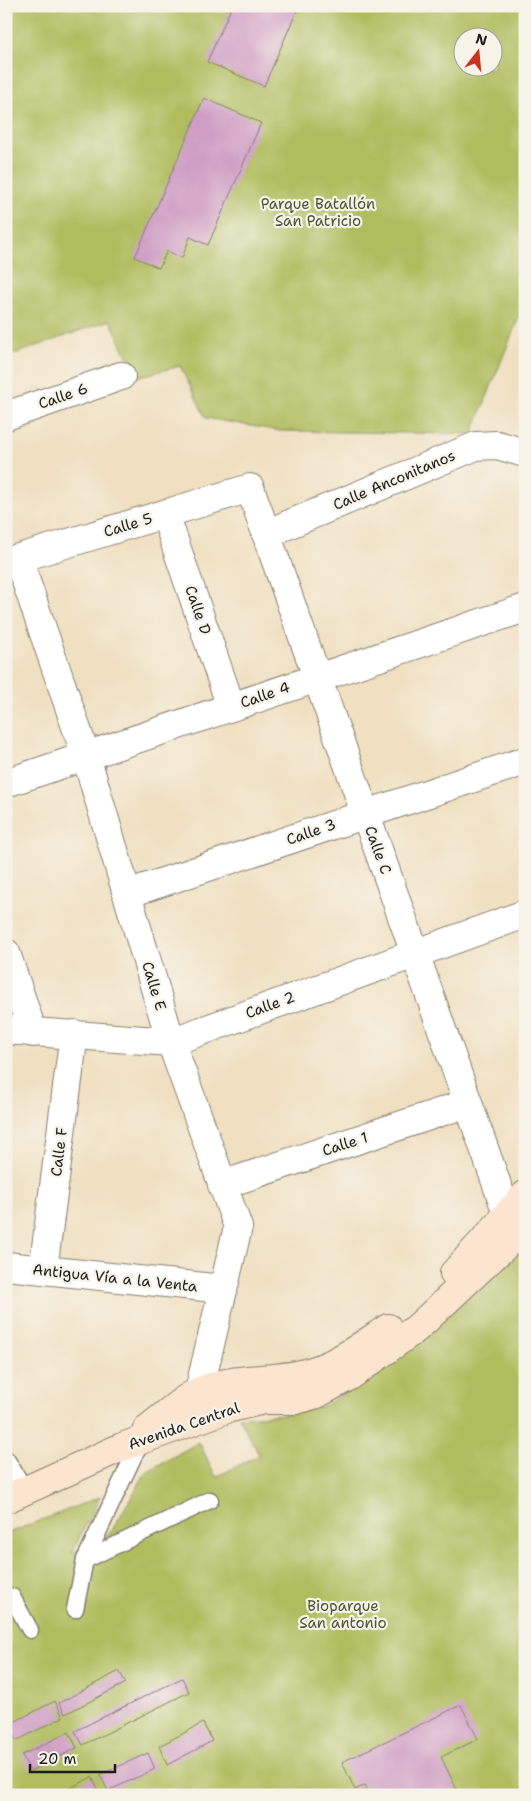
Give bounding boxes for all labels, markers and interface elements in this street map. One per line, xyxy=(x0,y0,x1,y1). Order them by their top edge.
north arrow xyxy=(454,28,504,78)
text: N xyxy=(474,29,489,50)
park label: Parque Batallón San Patricio xyxy=(261,194,375,231)
street label: Calle 6 xyxy=(36,378,90,414)
street label: Calle Anconitanos xyxy=(330,445,458,515)
street label: Calle 5 xyxy=(101,508,155,542)
street label: Calle D xyxy=(180,583,216,637)
street label: Calle 4 xyxy=(238,677,292,713)
street label: Calle 3 xyxy=(284,814,338,850)
street label: Calle C xyxy=(360,823,396,877)
street label: Calle E xyxy=(137,959,171,1013)
street label: Calle 2 xyxy=(242,987,298,1023)
street label: Calle F xyxy=(46,1126,72,1178)
street label: Calle 1 xyxy=(320,1127,370,1161)
street label: Antigua Vía a la Venta xyxy=(32,1259,199,1297)
street label: Avenida Central xyxy=(126,1397,243,1454)
park label: Bioparque San antonio xyxy=(299,1596,387,1633)
scale bar xyxy=(30,1741,115,1773)
text: 20 m xyxy=(38,1749,77,1769)

